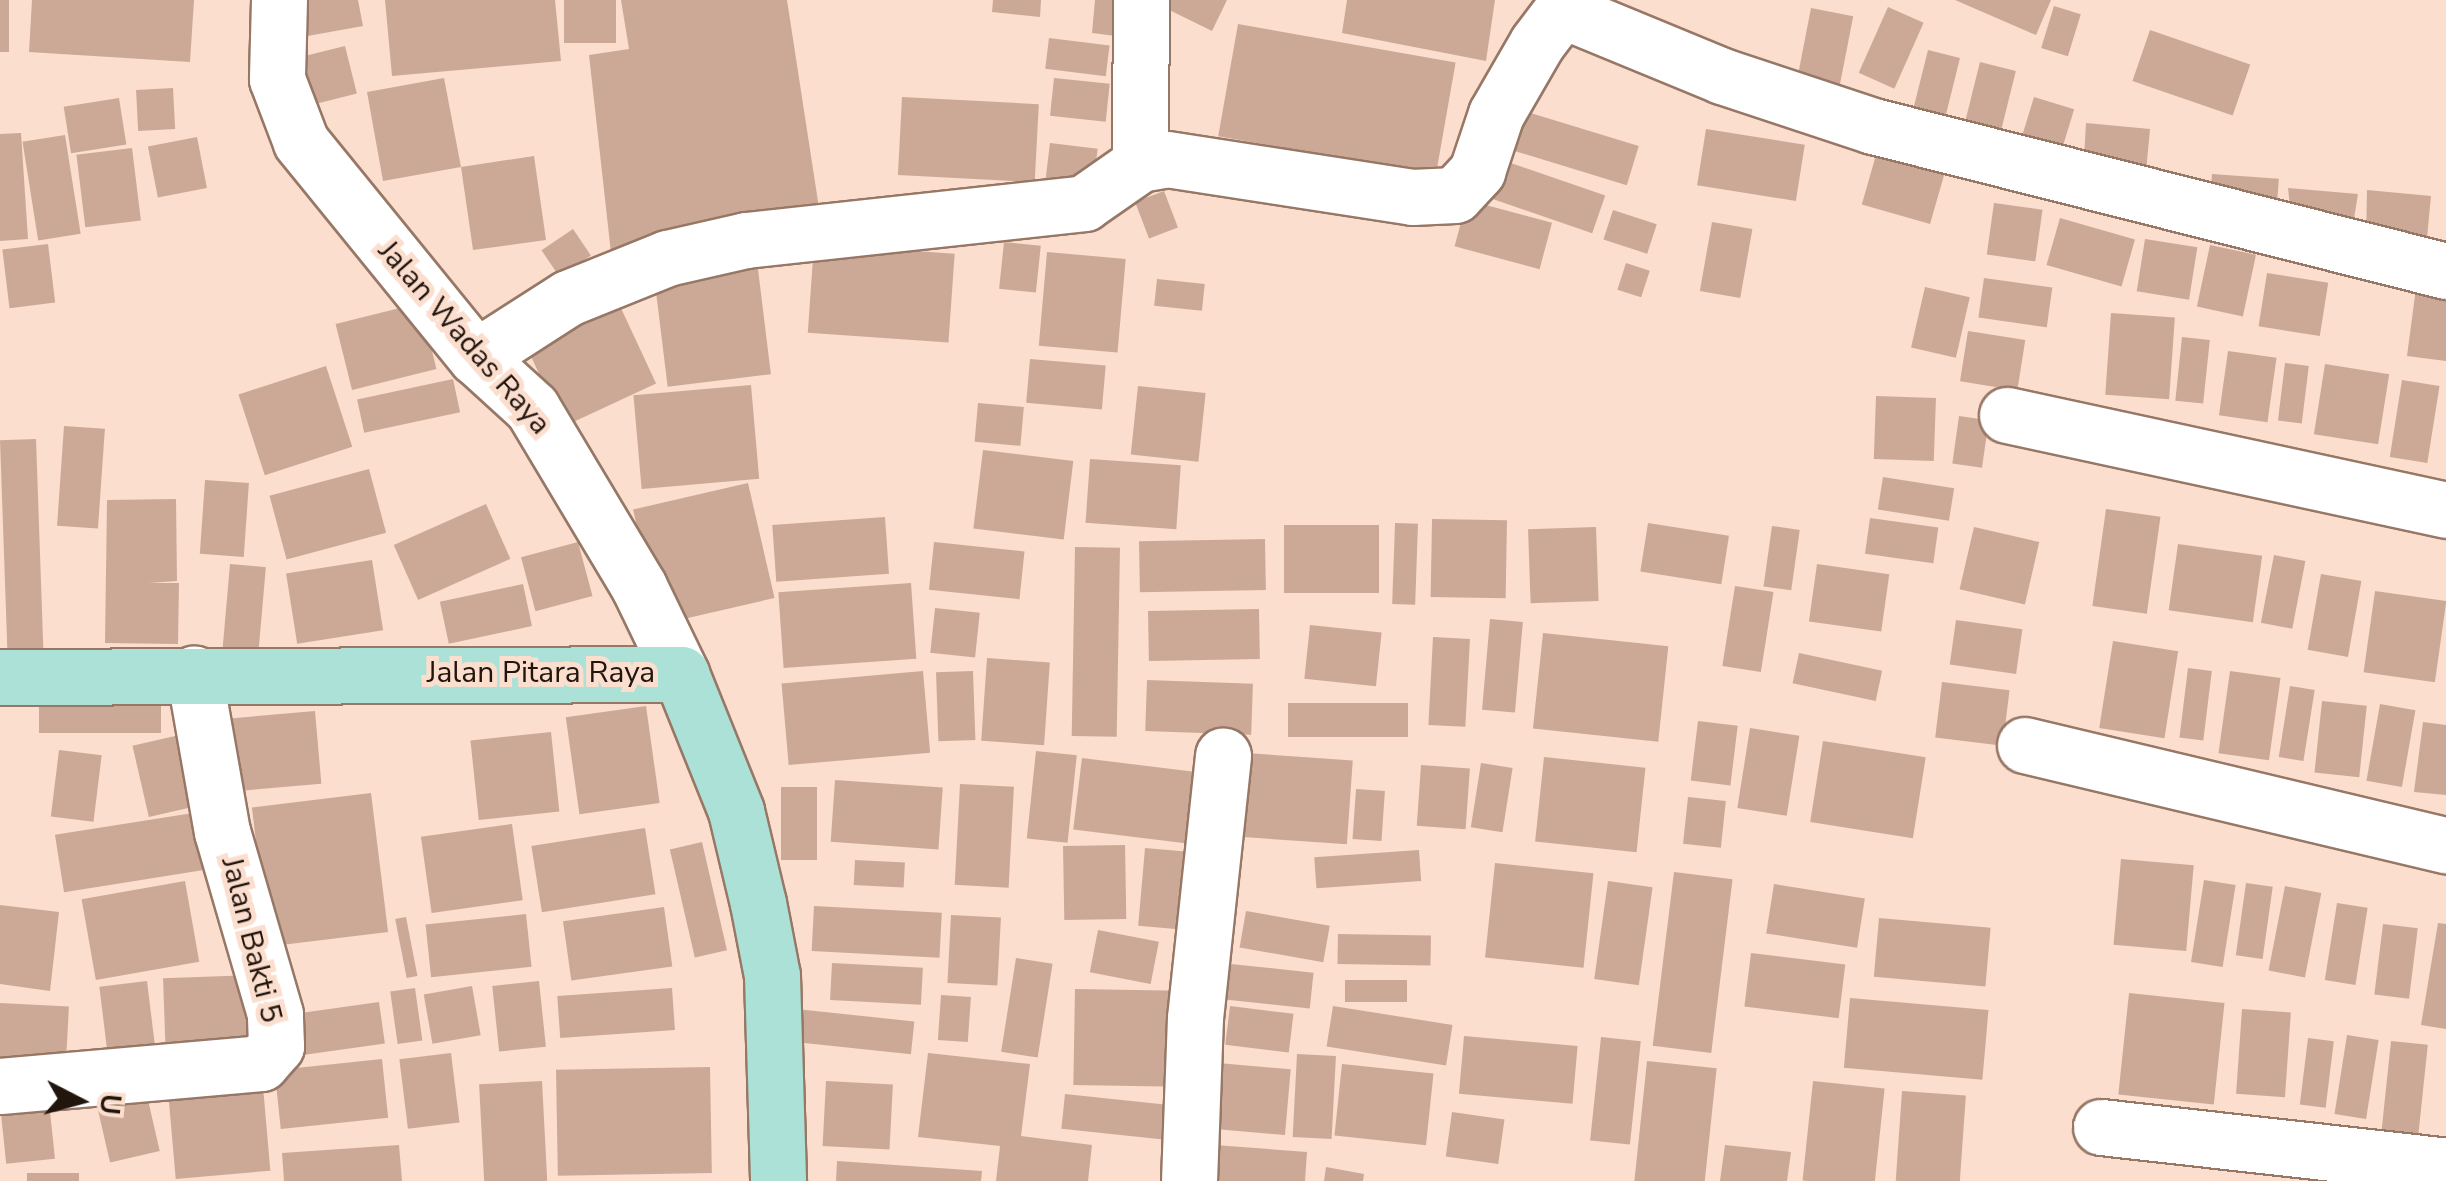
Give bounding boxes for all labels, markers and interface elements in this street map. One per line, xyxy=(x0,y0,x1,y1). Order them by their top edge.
street label: Jalan Wadas Raya xyxy=(370,234,558,442)
street label: Jalan Pitara Raya xyxy=(427,655,655,691)
street label: Jalan Bakti 5 xyxy=(213,854,289,1026)
north arrow xyxy=(30,1051,130,1151)
text: U xyxy=(90,1092,130,1116)

